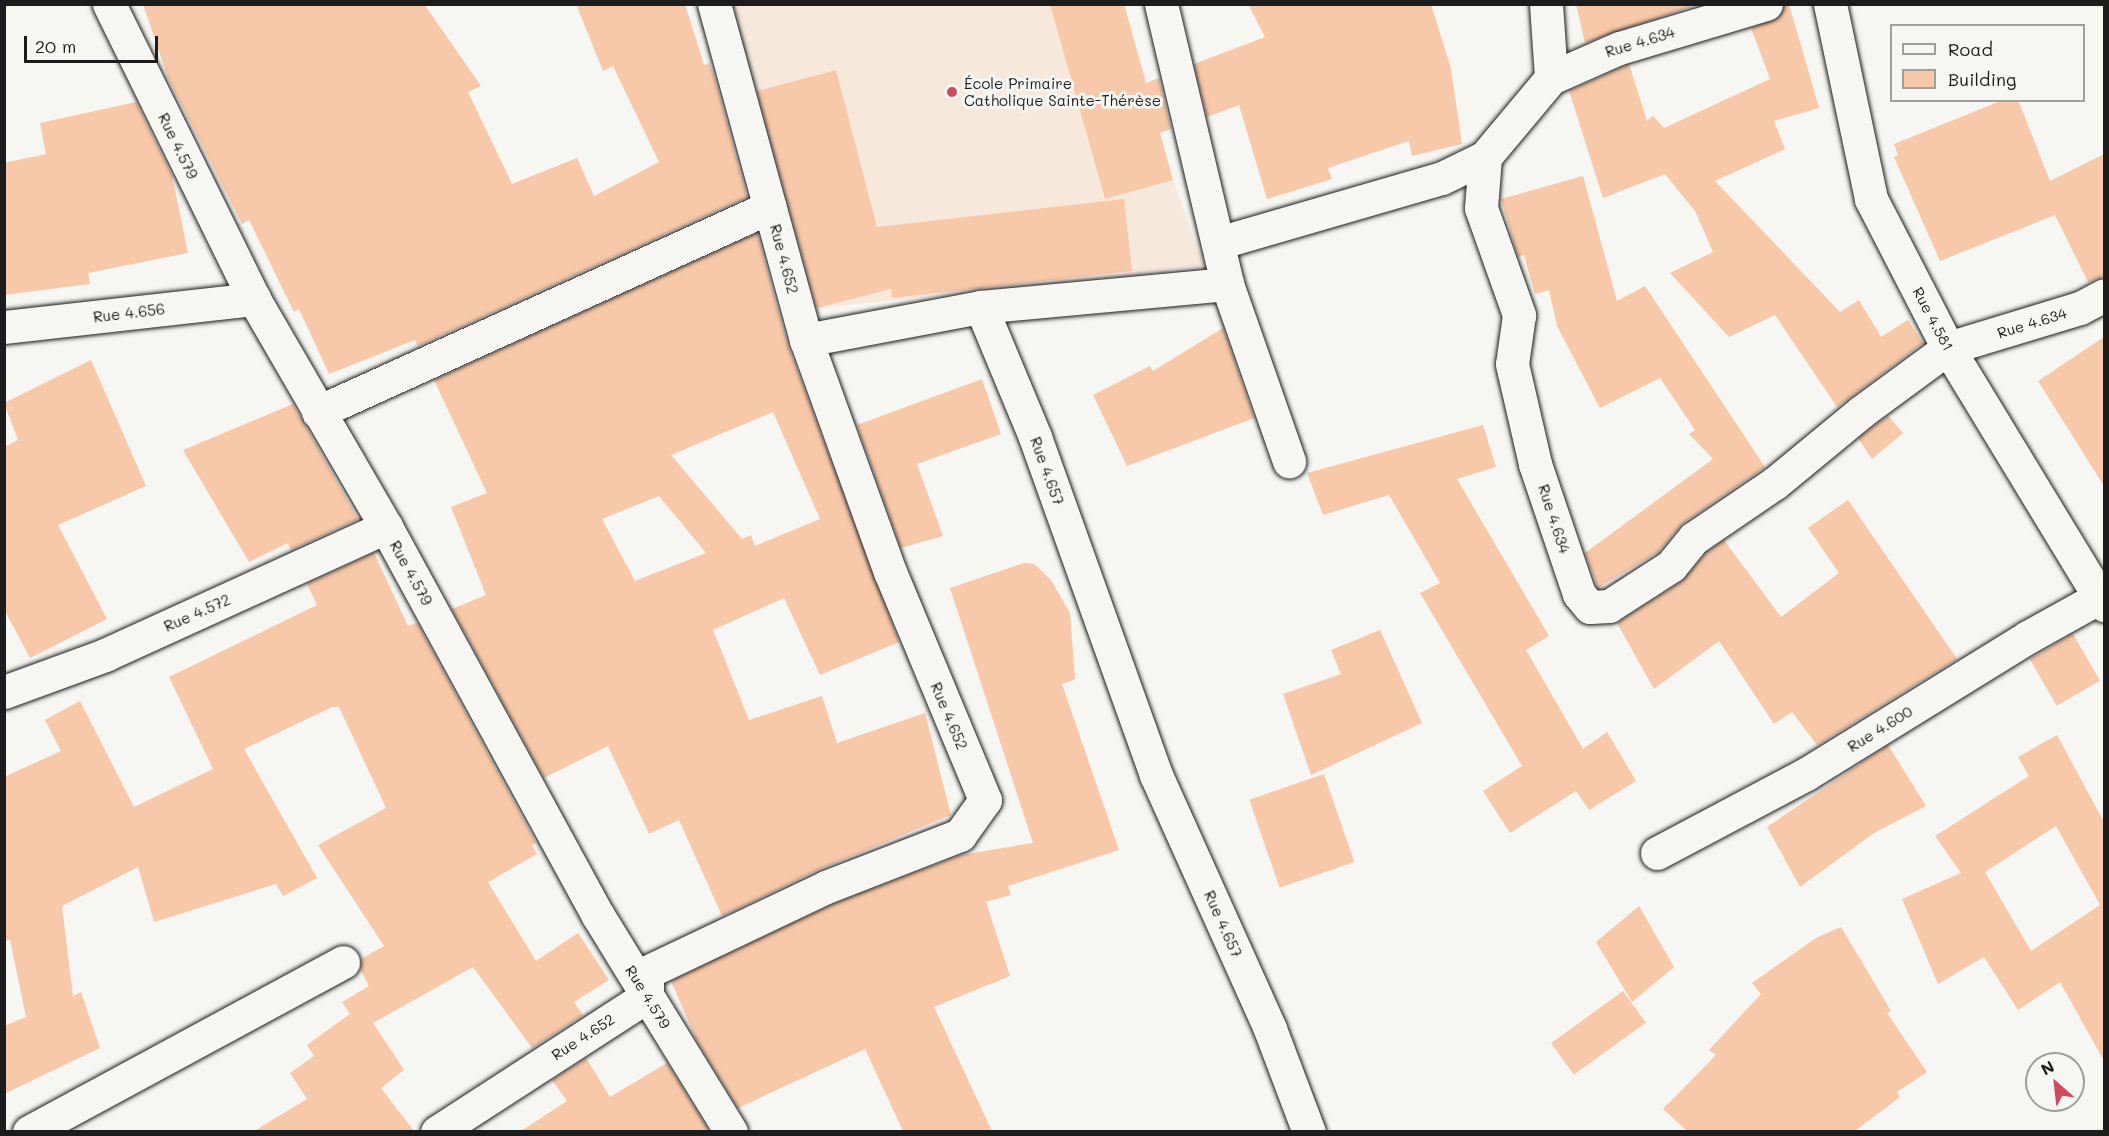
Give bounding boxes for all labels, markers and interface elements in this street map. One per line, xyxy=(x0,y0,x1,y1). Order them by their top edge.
street label: Rue 4.634 xyxy=(1603,23,1677,61)
scale bar xyxy=(27,24,160,62)
legend xyxy=(1890,24,2085,102)
text: 20 m xyxy=(35,34,76,58)
text: Road xyxy=(1948,37,1993,61)
text: Building xyxy=(1948,67,2016,91)
place label: École Primaire Catholique Sainte-Thérèse xyxy=(964,74,1161,109)
marker: École Primaire Catholique Sainte-Thérèse xyxy=(945,85,959,99)
street label: Rue 4.579 xyxy=(154,110,202,182)
street label: Rue 4.652 xyxy=(766,222,802,296)
street label: Rue 4.581 xyxy=(1909,284,1957,354)
street label: Rue 4.656 xyxy=(92,300,166,326)
street label: Rue 4.634 xyxy=(1995,304,2069,342)
street label: Rue 4.657 xyxy=(1026,434,1068,508)
street label: Rue 4.634 xyxy=(1534,482,1574,556)
street label: Rue 4.579 xyxy=(386,538,436,608)
street label: Rue 4.572 xyxy=(161,590,233,636)
street label: Rue 4.652 xyxy=(927,680,971,752)
street label: Rue 4.600 xyxy=(1844,702,1916,756)
street label: Rue 4.657 xyxy=(1200,888,1246,960)
street label: Rue 4.579 xyxy=(622,962,674,1032)
street label: Rue 4.652 xyxy=(548,1010,618,1064)
north arrow xyxy=(2025,1052,2085,1112)
text: N xyxy=(2037,1055,2058,1080)

